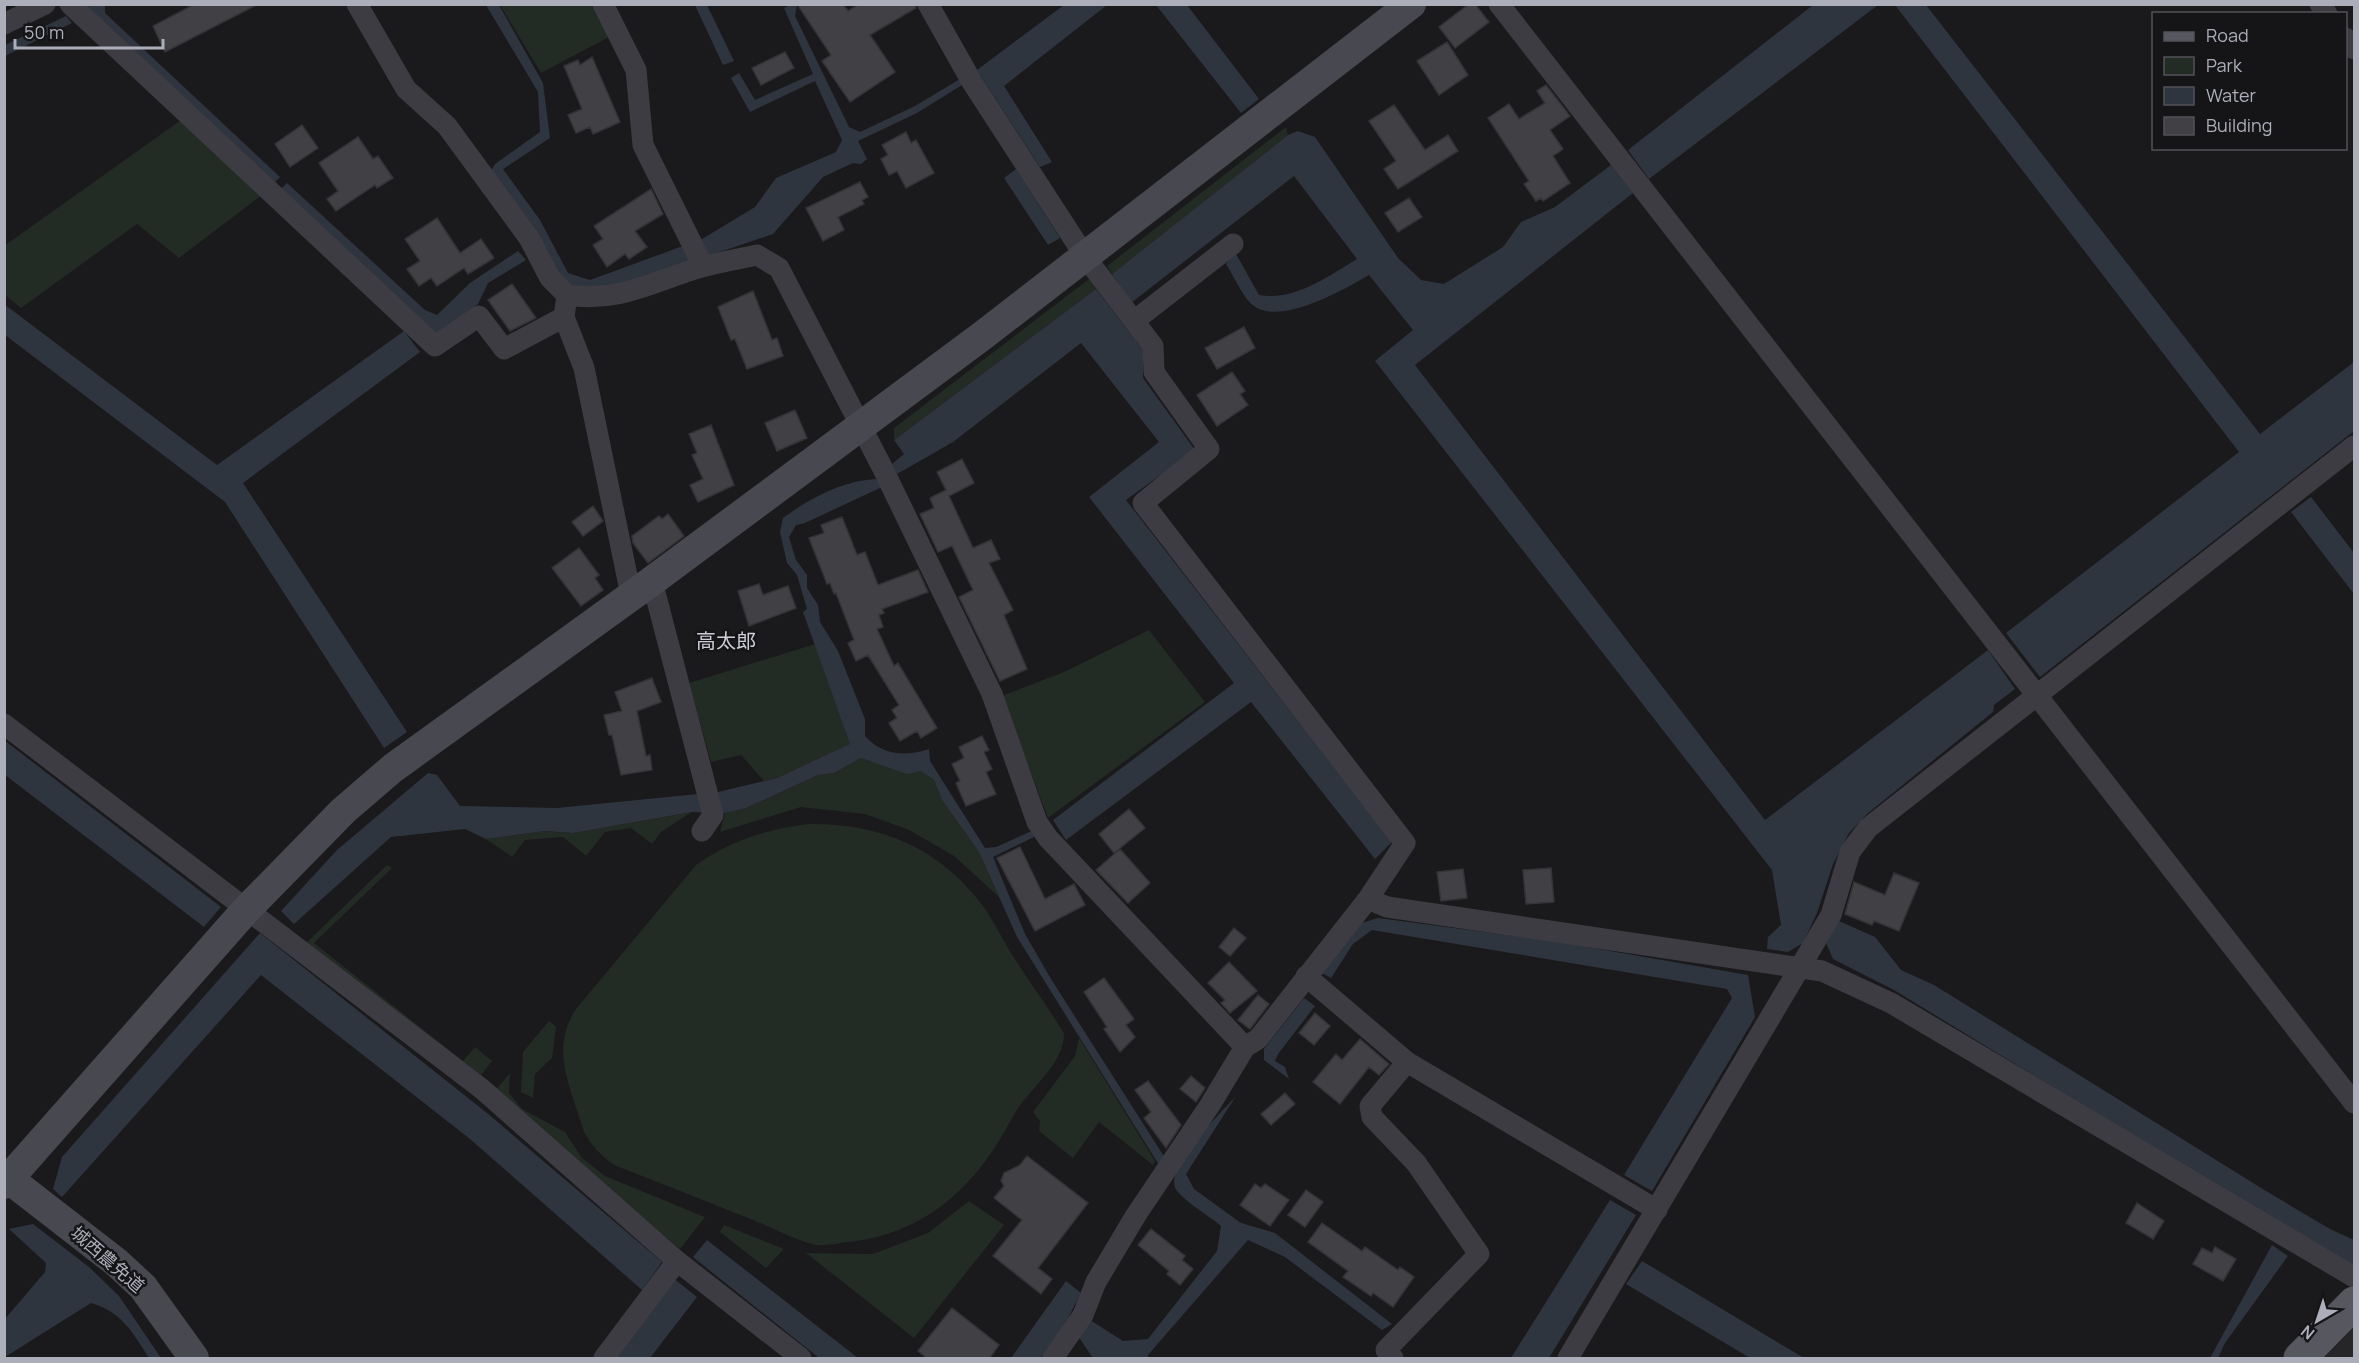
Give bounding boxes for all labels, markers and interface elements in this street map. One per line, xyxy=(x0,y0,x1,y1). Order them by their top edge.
scale bar xyxy=(15,12,164,50)
legend xyxy=(2152,12,2347,150)
text: 50 m xyxy=(24,20,64,44)
text: Road xyxy=(2206,23,2249,47)
text: Park xyxy=(2206,53,2243,77)
text: Water xyxy=(2206,83,2256,107)
text: Building xyxy=(2206,113,2272,137)
district label: 高太郎 xyxy=(696,627,756,654)
street label: 城西農免道 xyxy=(66,1220,150,1298)
north arrow xyxy=(2287,1291,2347,1351)
text: N xyxy=(2296,1320,2319,1345)

